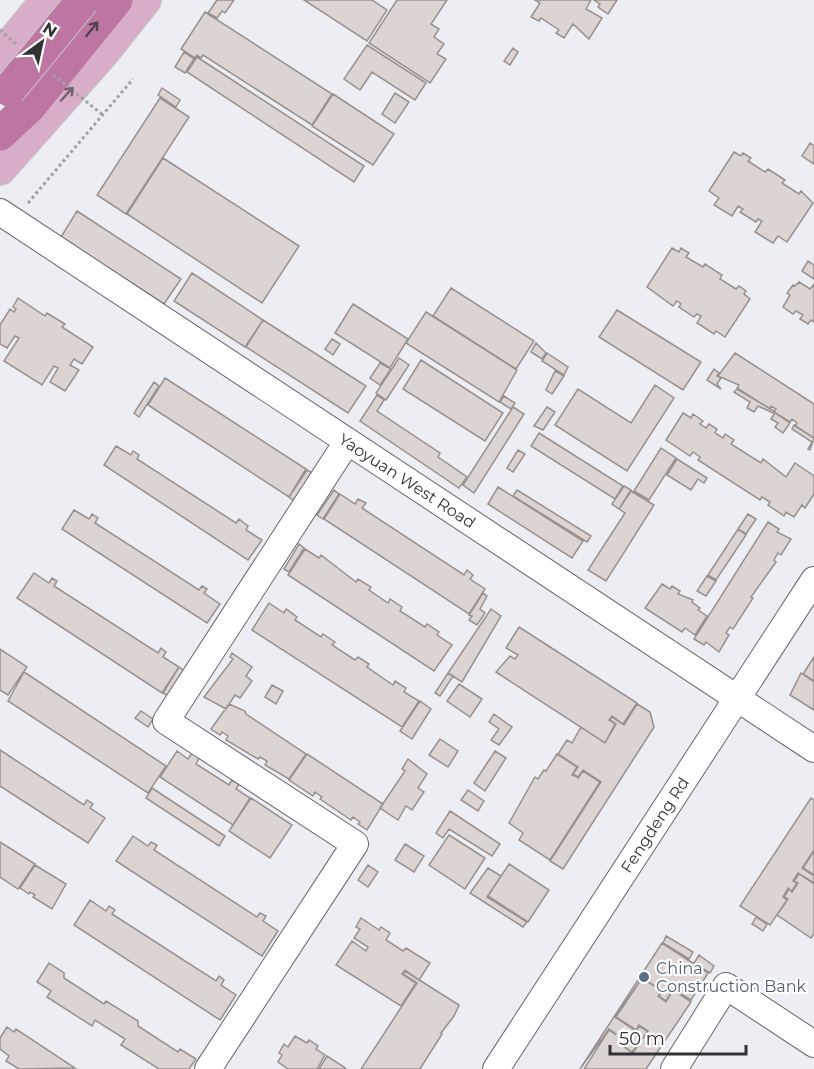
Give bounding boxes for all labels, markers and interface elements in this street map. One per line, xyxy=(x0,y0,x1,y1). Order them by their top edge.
north arrow xyxy=(12,12,72,72)
text: N xyxy=(39,18,60,41)
one-way arrow xyxy=(86,21,99,37)
one-way arrow xyxy=(60,87,74,102)
street label: Yaoyuan West Road xyxy=(335,430,479,532)
street label: Fengdeng Rd xyxy=(617,774,693,876)
place label: China Construction Bank xyxy=(656,959,807,996)
marker: China Construction Bank xyxy=(637,970,651,984)
scale bar xyxy=(610,1018,746,1056)
text: 50 m xyxy=(619,1028,665,1050)

